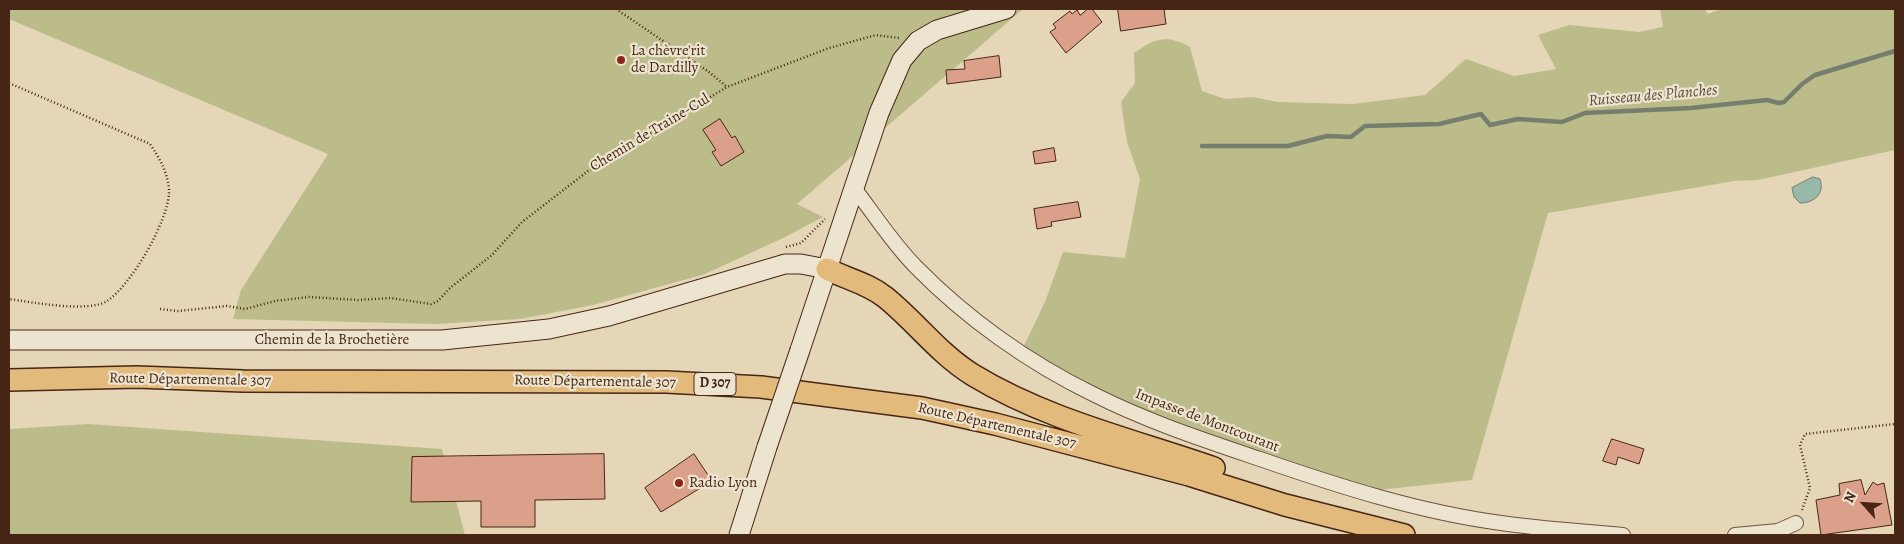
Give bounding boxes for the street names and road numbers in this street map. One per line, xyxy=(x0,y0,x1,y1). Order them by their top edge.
street label: Chemin de Traine-Cul xyxy=(587,90,713,176)
street label: Chemin de la Brochetière xyxy=(255,331,409,349)
street label: Route Départementale 307 xyxy=(109,370,271,390)
street label: Route Départementale 307 xyxy=(514,372,676,392)
road number: D 307 xyxy=(694,372,736,396)
street label: Impasse de Montcourant xyxy=(1133,385,1281,457)
street label: Route Départementale 307 xyxy=(916,399,1078,453)

